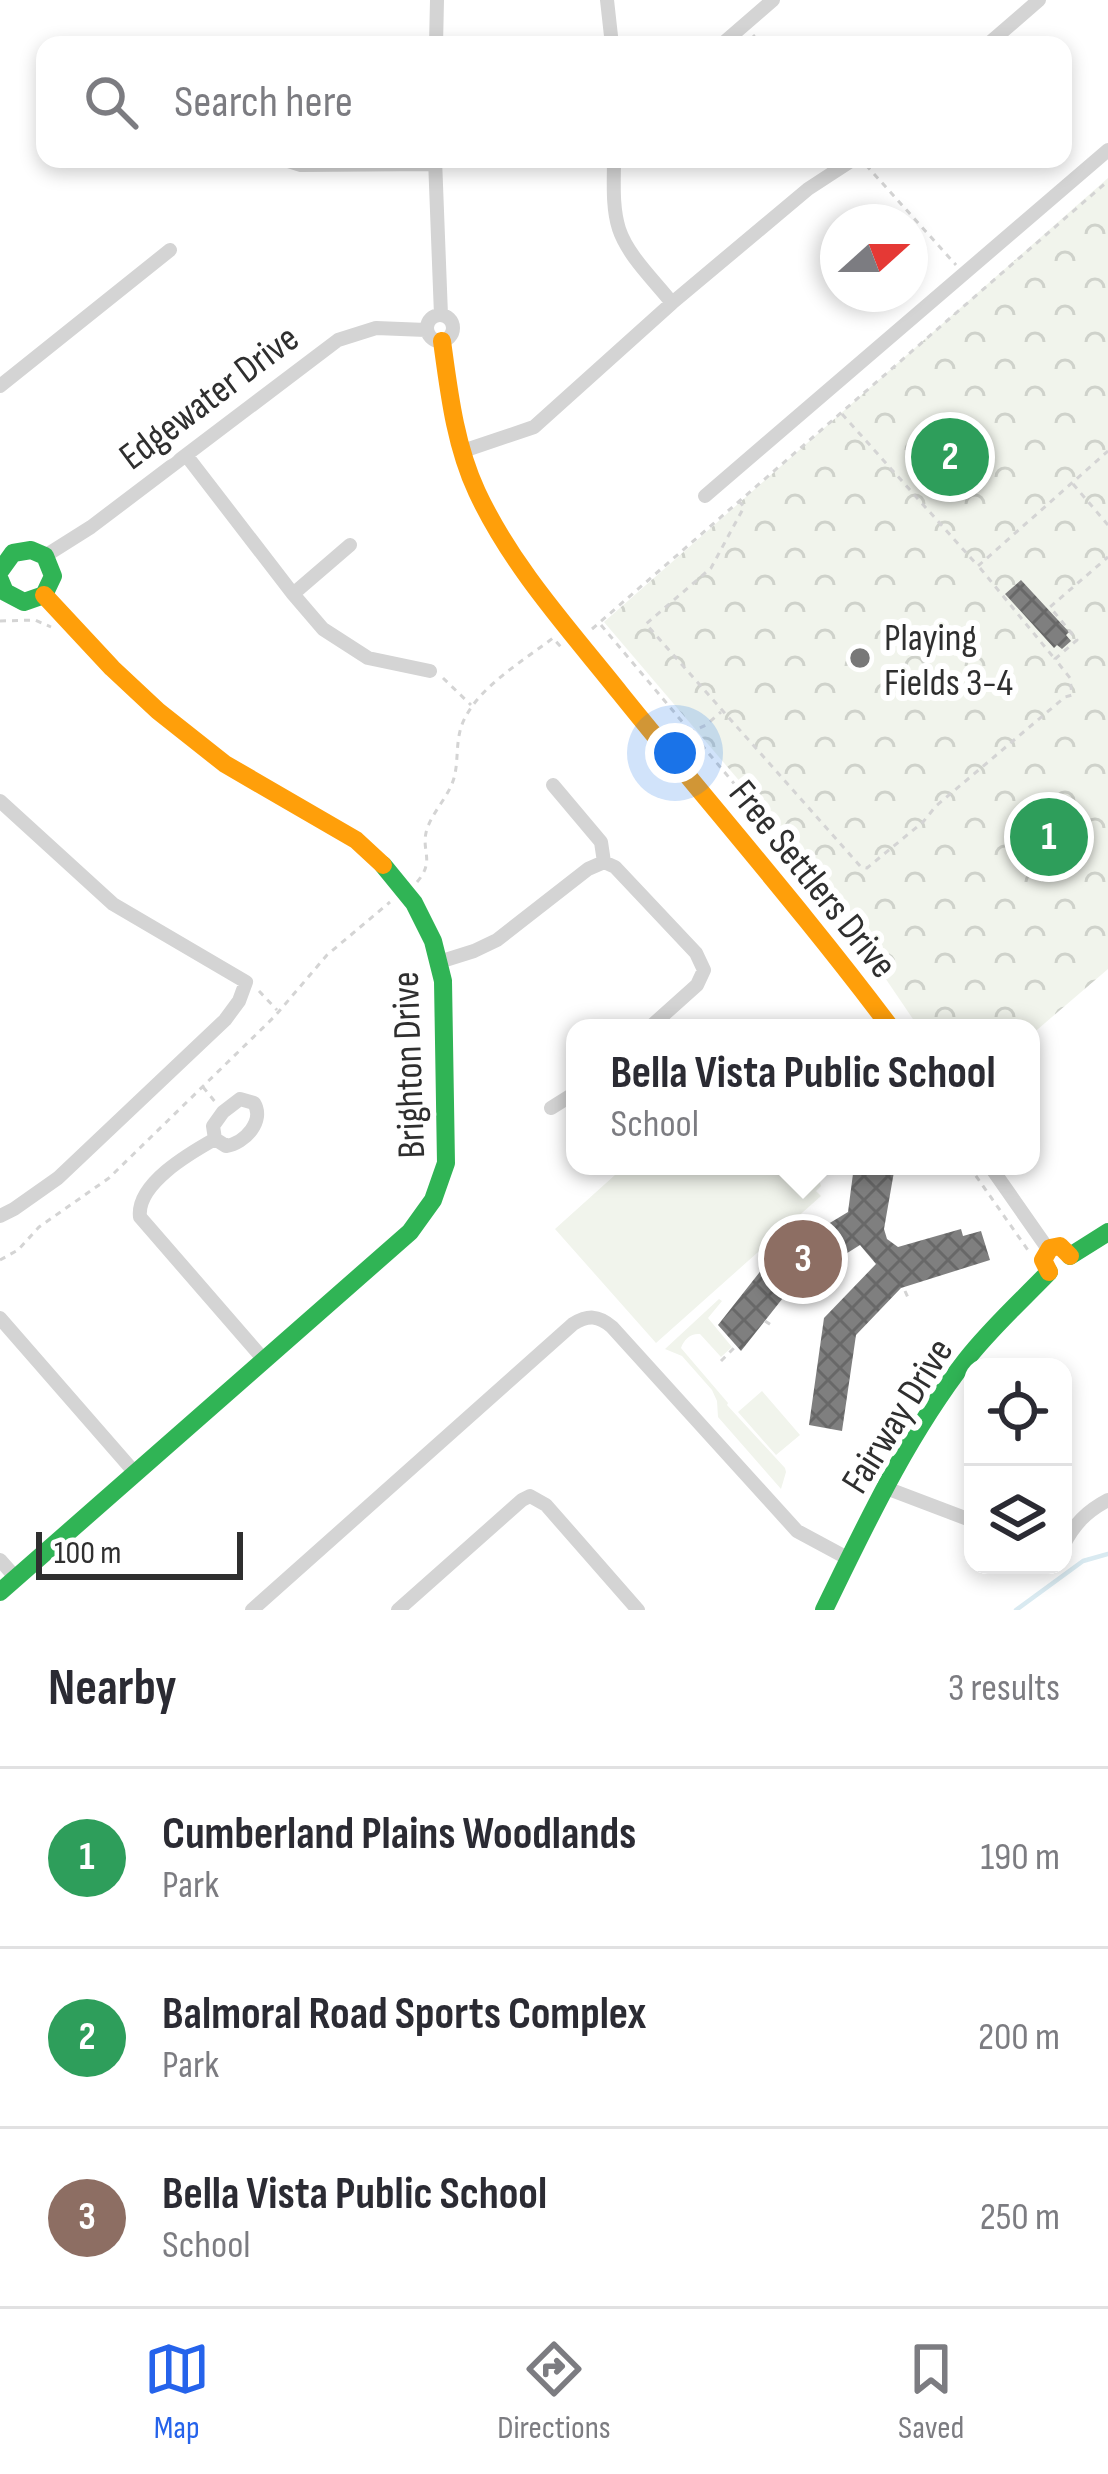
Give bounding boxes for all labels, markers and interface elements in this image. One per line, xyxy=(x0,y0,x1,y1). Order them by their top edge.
search box xyxy=(36,36,1072,168)
icon: search xyxy=(78,69,144,135)
text: Search here xyxy=(174,75,353,130)
north arrow xyxy=(820,204,928,312)
street label: Edgewater Drive xyxy=(111,315,308,481)
pin: 2 xyxy=(911,412,989,502)
place label: Playing Fields 3-4 xyxy=(884,615,1013,707)
marker: Playing Fields 3-4 xyxy=(847,645,873,671)
your location xyxy=(645,723,705,783)
street label: Free Settlers Drive xyxy=(718,771,906,988)
pin: 1 xyxy=(1010,792,1088,882)
street label: Brighton Drive xyxy=(383,971,436,1159)
popup xyxy=(566,1019,1040,1175)
text: Bella Vista Public School xyxy=(610,1046,996,1101)
text: School xyxy=(610,1101,699,1148)
pin: 3 xyxy=(764,1214,842,1304)
street label: Fairway Drive xyxy=(832,1330,964,1502)
map controls xyxy=(964,1358,1072,1574)
button: locate xyxy=(964,1358,1072,1466)
button: layers xyxy=(964,1466,1072,1574)
scale bar xyxy=(36,1526,243,1579)
text: 100 m xyxy=(54,1533,121,1573)
text: Nearby xyxy=(48,1658,177,1719)
text: 3 results xyxy=(948,1665,1060,1712)
text: Cumberland Plains Woodlands xyxy=(162,1807,636,1862)
text: 1 xyxy=(79,1834,95,1881)
text: 190 m xyxy=(980,1834,1060,1881)
text: Park xyxy=(162,1862,219,1909)
text: Balmoral Road Sports Complex xyxy=(162,1987,646,2042)
text: 2 xyxy=(78,2014,96,2061)
text: 200 m xyxy=(978,2014,1060,2061)
text: Park xyxy=(162,2042,219,2089)
text: Bella Vista Public School xyxy=(162,2167,547,2222)
text: 3 xyxy=(78,2194,96,2241)
text: 250 m xyxy=(980,2194,1060,2241)
text: School xyxy=(162,2222,251,2269)
tab: Map xyxy=(144,2336,210,2448)
tab: Directions xyxy=(497,2336,611,2448)
tab: Saved xyxy=(898,2336,964,2448)

